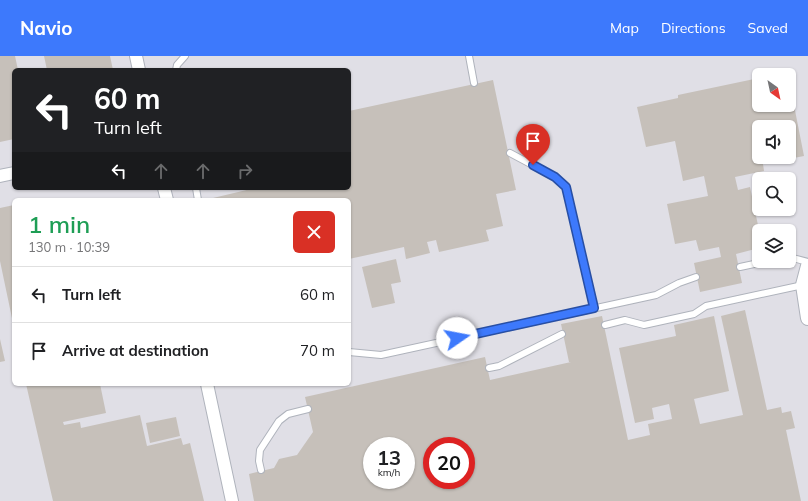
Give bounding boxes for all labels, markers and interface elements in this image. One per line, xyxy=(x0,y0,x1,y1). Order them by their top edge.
text: Navio xyxy=(20,16,73,40)
text: Map xyxy=(610,19,639,37)
text: Directions xyxy=(661,19,726,37)
text: Saved xyxy=(748,19,788,37)
north arrow xyxy=(752,68,796,112)
map controls xyxy=(752,68,796,268)
text: 60 m xyxy=(94,81,160,116)
icon: left xyxy=(28,84,80,136)
text: Turn left xyxy=(94,116,162,139)
button: sound xyxy=(752,120,796,164)
pin xyxy=(516,124,550,165)
icon: arrive xyxy=(522,130,544,152)
icon: left xyxy=(108,160,130,182)
icon: ahead xyxy=(150,160,172,182)
icon: ahead xyxy=(192,160,214,182)
icon: right xyxy=(234,160,256,182)
button: search xyxy=(752,172,796,216)
text: 1 min xyxy=(28,209,90,239)
button: close xyxy=(293,211,335,253)
button: layers xyxy=(752,224,796,268)
text: 130 m · 10:39 xyxy=(28,239,110,255)
icon: left xyxy=(28,284,50,306)
text: Turn left xyxy=(62,285,121,304)
text: 60 m xyxy=(300,285,335,304)
position arrow xyxy=(436,317,478,359)
icon: arrive xyxy=(28,340,50,362)
text: Arrive at destination xyxy=(62,341,209,360)
text: 70 m xyxy=(300,341,335,360)
speed limit sign: 20 xyxy=(423,437,475,489)
text: 13 xyxy=(377,445,401,470)
text: km/h xyxy=(378,466,400,479)

